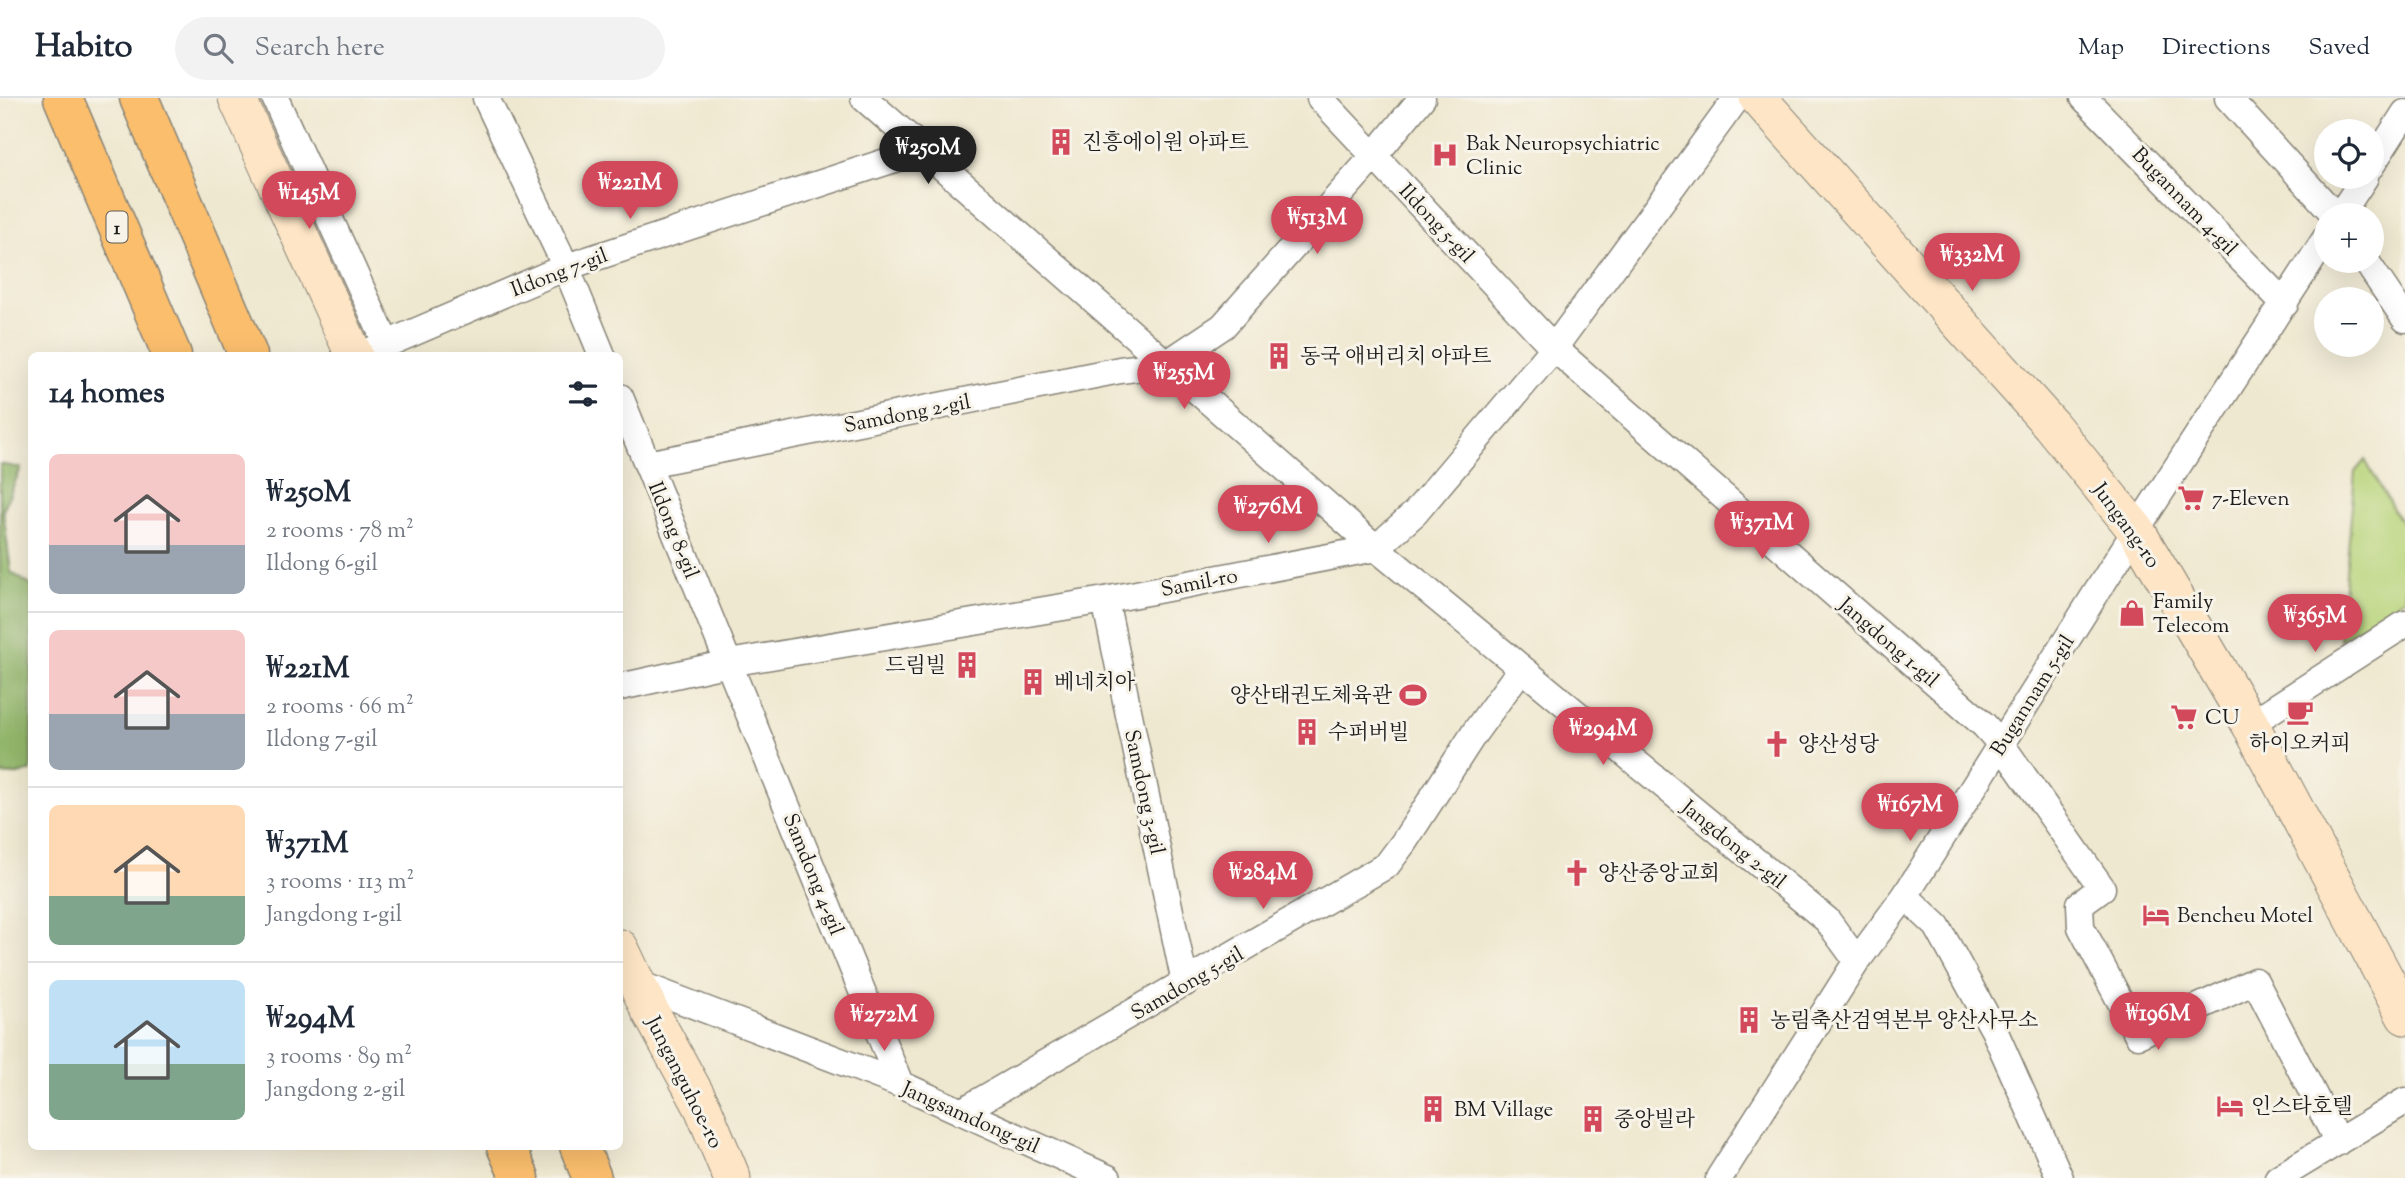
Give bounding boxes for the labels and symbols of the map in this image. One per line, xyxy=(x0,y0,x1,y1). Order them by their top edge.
pin: ₩250M xyxy=(879,126,977,186)
building icon: 진흥에이원 아파트 xyxy=(1046,127,1076,157)
place label: 진흥에이원 아파트 xyxy=(1082,129,1249,159)
place label: Bak Neuropsychiatric Clinic xyxy=(1466,130,1660,184)
hospital icon: Bak Neuropsychiatric Clinic xyxy=(1430,140,1460,170)
street label: Bugannam 4-gil xyxy=(2124,141,2243,264)
pin: ₩221M xyxy=(581,162,679,221)
pin: ₩145M xyxy=(260,172,358,231)
street label: Ildong 5-gil xyxy=(1391,178,1480,271)
pin: ₩513M xyxy=(1268,197,1366,256)
road number: 1 xyxy=(106,211,128,242)
pin: ₩332M xyxy=(1923,234,2021,293)
street label: Ildong 7-gil xyxy=(507,242,613,306)
building icon: 동국 애버리치 아파트 xyxy=(1264,341,1294,371)
place label: 동국 애버리치 아파트 xyxy=(1300,343,1492,373)
pin: ₩255M xyxy=(1135,352,1233,411)
street label: Samdong 2-gil xyxy=(841,388,973,442)
street label: Jungang-ro xyxy=(2084,476,2167,575)
street label: Ildong 8-gil xyxy=(639,478,705,584)
supermarket icon: 7-Eleven xyxy=(2176,483,2206,513)
place label: 7-Eleven xyxy=(2212,485,2290,515)
pin: ₩276M xyxy=(1219,486,1317,545)
pin: ₩371M xyxy=(1713,502,1811,561)
street label: Samil-ro xyxy=(1158,562,1240,606)
place label: Family Telecom xyxy=(2153,588,2229,642)
street label: Jangdong 1-gil xyxy=(1830,591,1945,696)
pin: ₩365M xyxy=(2266,594,2364,654)
shop icon: Family Telecom xyxy=(2117,598,2147,628)
street label: Bugannam 5-gil xyxy=(1984,629,2083,763)
building icon: 드림빌 xyxy=(952,650,982,680)
place label: 드림빌 xyxy=(885,652,946,682)
building icon: 베네치아 xyxy=(1018,667,1048,697)
place label: 베네치아 xyxy=(1054,669,1136,699)
sports icon: 양산태권도체육관 xyxy=(1398,680,1428,710)
place label: 양산태권도체육관 xyxy=(1230,682,1393,712)
cafe icon: 하이오커피 xyxy=(2285,697,2315,727)
supermarket icon: CU xyxy=(2169,702,2199,732)
place label: CU xyxy=(2205,704,2239,734)
pin: ₩294M xyxy=(1554,708,1652,767)
building icon: 수퍼버빌 xyxy=(1292,717,1322,747)
place label: 수퍼버빌 xyxy=(1328,719,1409,749)
street label: Samdong 3-gil xyxy=(1115,727,1171,858)
church icon: 양산성당 xyxy=(1762,729,1792,759)
place label: 하이오커피 xyxy=(2249,730,2351,760)
place label: 양산성당 xyxy=(1798,731,1880,761)
pin: ₩167M xyxy=(1861,784,1959,843)
street label: Jangdong 2-gil xyxy=(1673,793,1792,897)
street label: Samdong 4-gil xyxy=(774,809,850,940)
pin: ₩284M xyxy=(1214,852,1312,911)
church icon: 양산중앙교회 xyxy=(1562,858,1592,888)
place label: 양산중앙교회 xyxy=(1598,860,1720,890)
hotel icon: Bencheu Motel xyxy=(2141,900,2171,930)
place label: Bencheu Motel xyxy=(2177,902,2313,932)
street label: Samdong 5-gil xyxy=(1126,940,1250,1029)
pin: ₩196M xyxy=(2109,992,2207,1052)
pin: ₩272M xyxy=(835,993,933,1053)
building icon: 농림축산검역본부 양산사무소 xyxy=(1734,1005,1764,1035)
place label: 농림축산검역본부 양산사무소 xyxy=(1770,1007,2038,1037)
street label: Junganguhoe-ro xyxy=(637,1011,729,1154)
street label: Jangsamdong-gil xyxy=(896,1075,1044,1163)
hotel icon: 인스타호텔 xyxy=(2215,1091,2245,1121)
place label: 인스타호텔 xyxy=(2251,1093,2352,1123)
building icon: BM Village xyxy=(1418,1094,1448,1124)
place label: BM Village xyxy=(1454,1096,1553,1126)
building icon: 중앙빌라 xyxy=(1578,1104,1608,1134)
place label: 중앙빌라 xyxy=(1614,1106,1696,1136)

